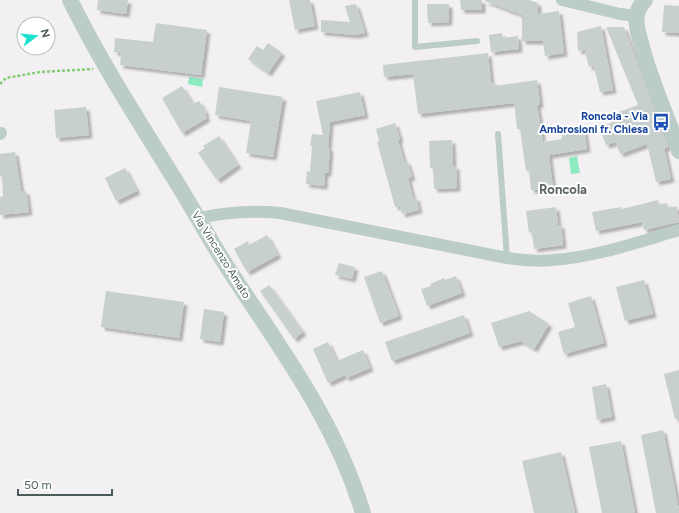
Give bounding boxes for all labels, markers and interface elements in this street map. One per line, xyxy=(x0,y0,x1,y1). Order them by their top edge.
north arrow xyxy=(16,16,56,56)
text: N xyxy=(38,27,53,39)
place label: Roncola - Via Ambrosioni fr. Chiesa xyxy=(539,110,648,136)
bus stop icon: Roncola - Via Ambrosioni fr. Chiesa xyxy=(651,112,671,132)
district label: Roncola xyxy=(539,182,587,197)
street label: Via Vincenzo Amato xyxy=(189,209,253,301)
scale bar xyxy=(18,471,112,497)
text: 50 m xyxy=(24,478,52,492)

